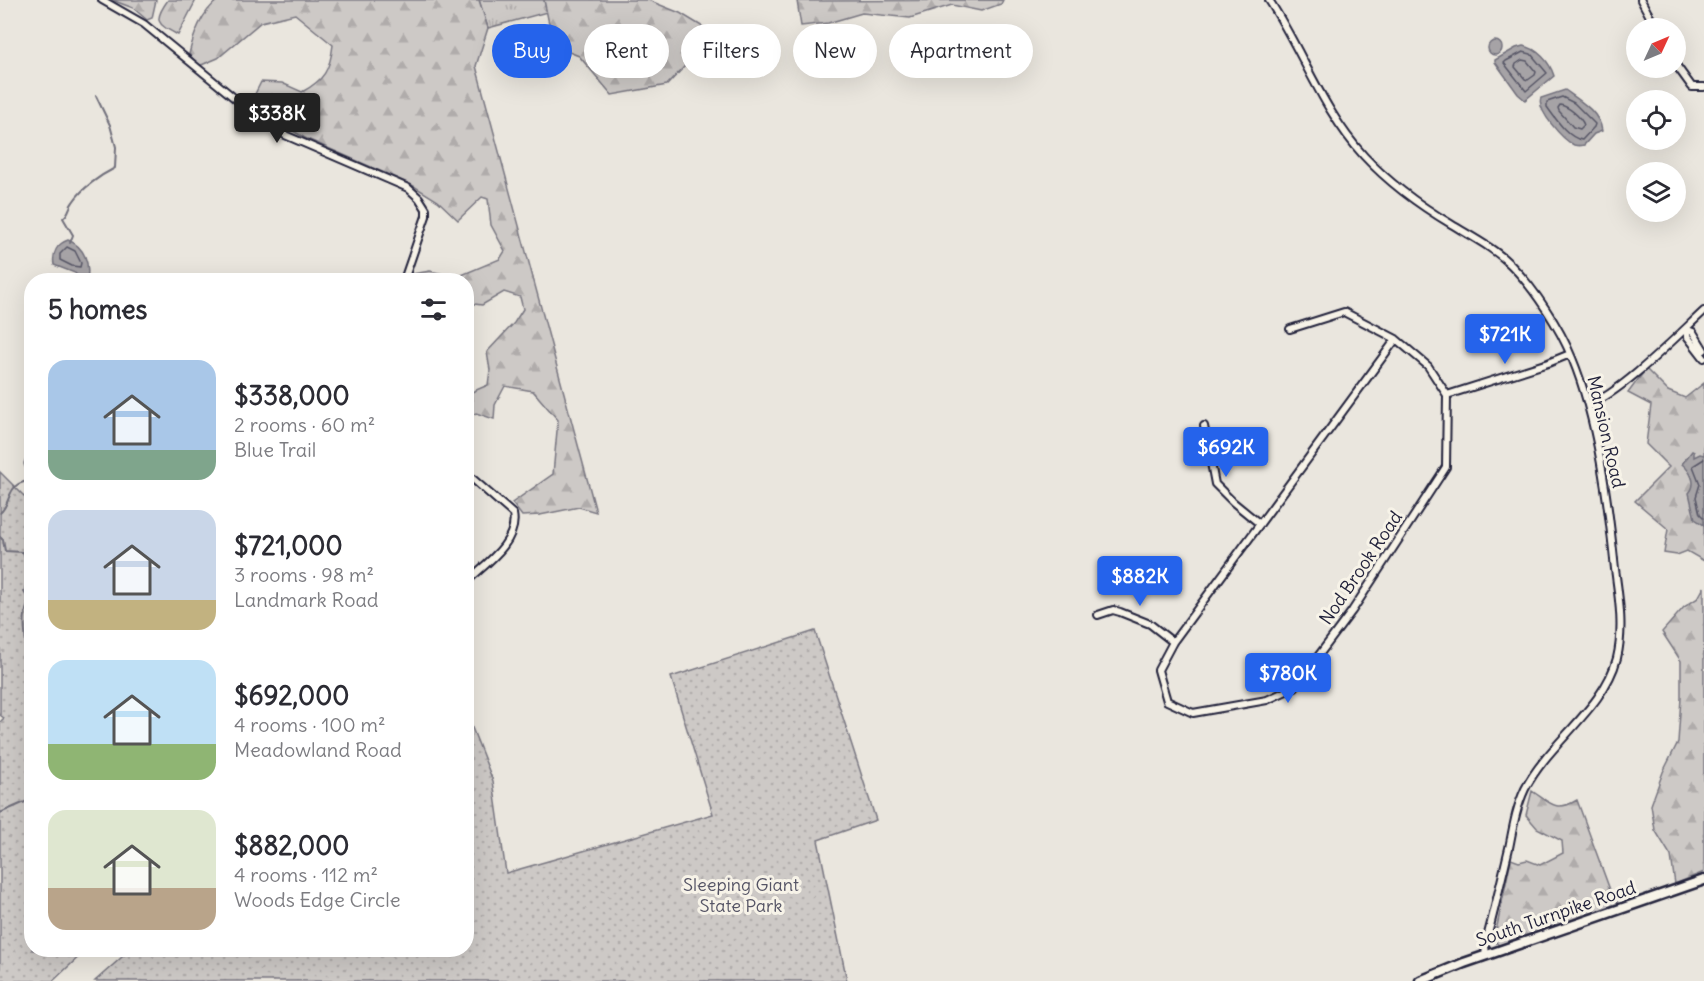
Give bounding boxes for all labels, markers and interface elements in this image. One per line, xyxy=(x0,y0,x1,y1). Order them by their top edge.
north arrow xyxy=(1626,18,1686,78)
map controls xyxy=(1626,18,1686,222)
chip: Buy xyxy=(492,24,572,78)
chip: Rent xyxy=(584,24,669,78)
chip: Filters xyxy=(681,24,781,78)
chip: New xyxy=(793,24,877,78)
chip: Apartment xyxy=(889,24,1033,78)
button: locate xyxy=(1626,90,1686,150)
pin: $338K xyxy=(235,93,319,144)
text: $338K xyxy=(248,100,306,125)
button: layers xyxy=(1626,162,1686,222)
text: 5 homes xyxy=(48,293,147,326)
icon: filters xyxy=(417,293,450,326)
pin: $721K xyxy=(1463,314,1547,365)
text: $721K xyxy=(1479,321,1531,346)
street label: Mansion Road xyxy=(1582,374,1631,491)
text: $338,000 xyxy=(234,379,350,412)
icon: home xyxy=(96,384,168,456)
text: 2 rooms · 60 m² xyxy=(234,412,375,437)
pin: $692K xyxy=(1184,427,1268,478)
text: $692K xyxy=(1197,434,1255,459)
text: Blue Trail xyxy=(234,437,316,462)
street label: Nod Brook Road xyxy=(1314,506,1407,629)
text: $721,000 xyxy=(234,529,343,562)
icon: home xyxy=(96,534,168,606)
pin: $882K xyxy=(1098,556,1182,607)
text: 3 rooms · 98 m² xyxy=(234,562,374,587)
text: $882K xyxy=(1111,563,1169,588)
text: Landmark Road xyxy=(234,587,378,612)
pin: $780K xyxy=(1246,653,1330,704)
text: $780K xyxy=(1259,660,1317,685)
text: $692,000 xyxy=(234,679,349,712)
icon: home xyxy=(96,684,168,756)
text: 4 rooms · 100 m² xyxy=(234,712,385,737)
text: Meadowland Road xyxy=(234,737,402,762)
text: $882,000 xyxy=(234,829,349,862)
icon: home xyxy=(96,834,168,906)
text: 4 rooms · 112 m² xyxy=(234,862,378,887)
park label: Sleeping Giant State Park xyxy=(683,873,799,917)
street label: South Turnpike Road xyxy=(1473,875,1639,952)
text: Woods Edge Circle xyxy=(234,887,401,912)

